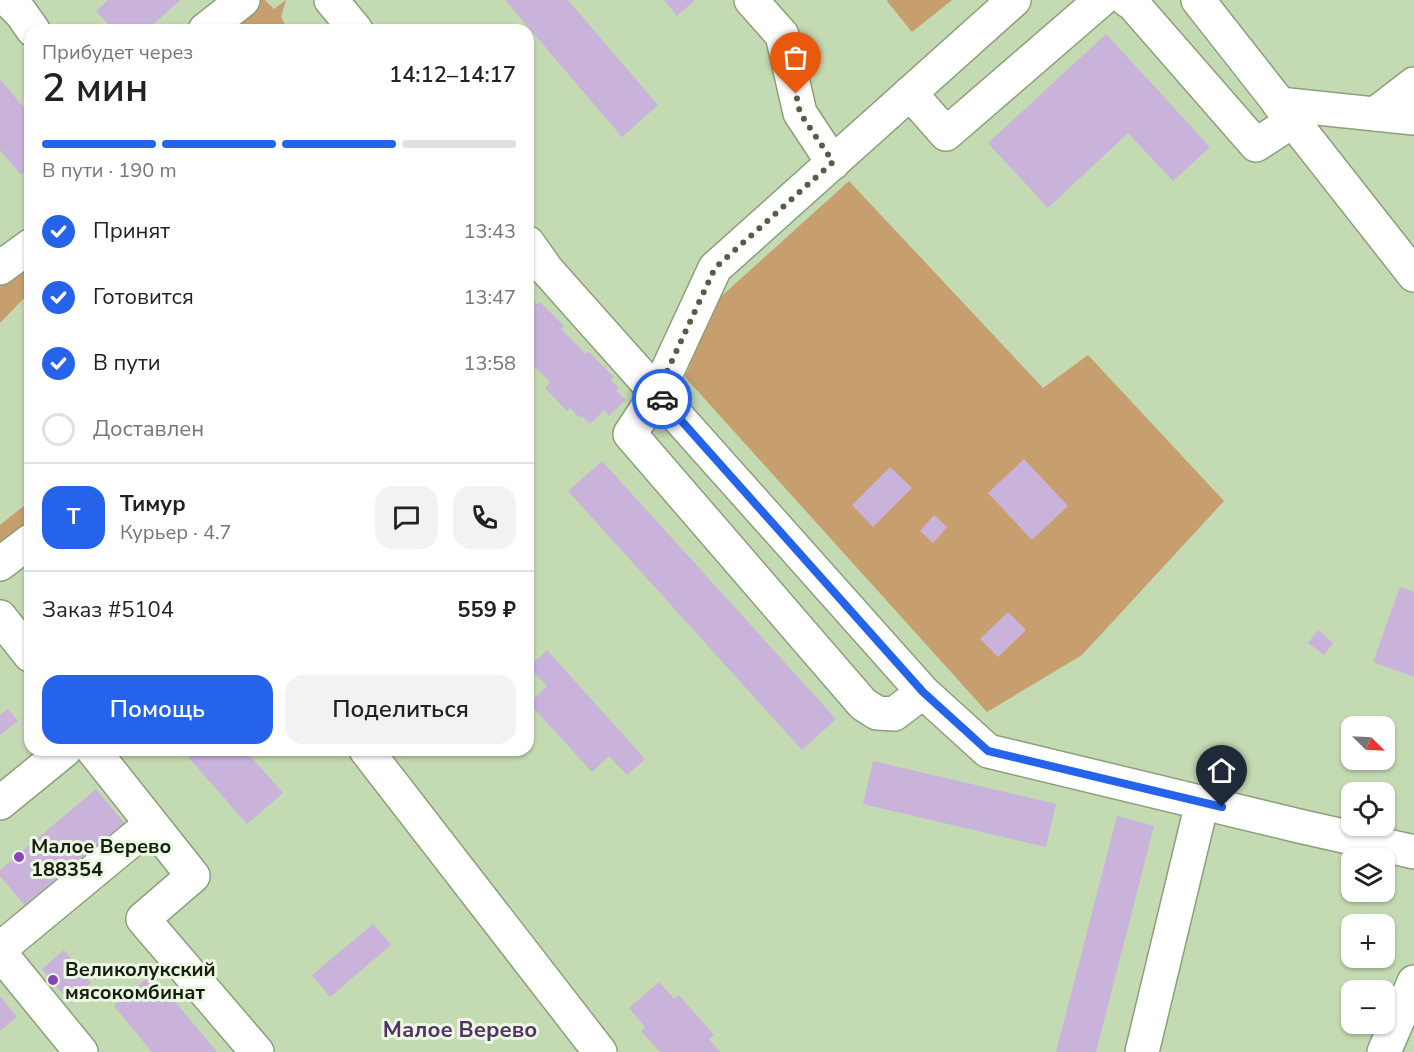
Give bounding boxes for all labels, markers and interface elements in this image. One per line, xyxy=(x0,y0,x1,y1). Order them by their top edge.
pin xyxy=(770,32,821,94)
text: Прибудет через xyxy=(42,39,193,66)
icon: bag xyxy=(779,41,812,74)
text: 14:12–14:17 xyxy=(389,60,516,90)
text: 2 мин xyxy=(42,62,148,115)
text: В пути · 190 m xyxy=(42,157,177,184)
icon: check xyxy=(42,215,75,248)
text: Принят xyxy=(93,216,170,246)
text: 13:43 xyxy=(463,218,516,245)
icon: check xyxy=(42,281,75,314)
text: Готовится xyxy=(93,282,194,312)
text: 13:47 xyxy=(463,284,516,311)
icon: check xyxy=(42,347,75,380)
text: В пути xyxy=(93,348,161,378)
text: 13:58 xyxy=(463,350,516,377)
courier xyxy=(632,369,692,429)
icon: car xyxy=(646,383,679,416)
text: Доставлен xyxy=(93,414,204,444)
button: chat xyxy=(375,486,438,549)
button: phone xyxy=(453,486,516,549)
text: Тимур xyxy=(120,489,186,519)
text: Т xyxy=(67,502,80,532)
text: Курьер · 4.7 xyxy=(120,519,232,546)
text: Заказ #5104 xyxy=(42,595,174,625)
text: 559 ₽ xyxy=(457,595,516,625)
button: Помощь xyxy=(42,675,273,744)
button: Поделиться xyxy=(285,675,516,744)
north arrow xyxy=(1341,716,1395,770)
map controls xyxy=(1341,716,1395,1034)
pin xyxy=(1196,745,1247,807)
icon: home xyxy=(1205,754,1238,787)
button: locate xyxy=(1341,782,1395,836)
place label: Малое Верево 188354 xyxy=(31,833,171,883)
button: layers xyxy=(1341,848,1395,902)
marker: Малое Верево 188354 xyxy=(12,850,26,864)
button: + xyxy=(1341,914,1395,968)
place label: Великолукский мясокомбинат xyxy=(65,956,216,1006)
marker: Великолукский мясокомбинат xyxy=(46,973,60,987)
button: − xyxy=(1341,980,1395,1034)
district label: Малое Верево xyxy=(383,1015,537,1045)

